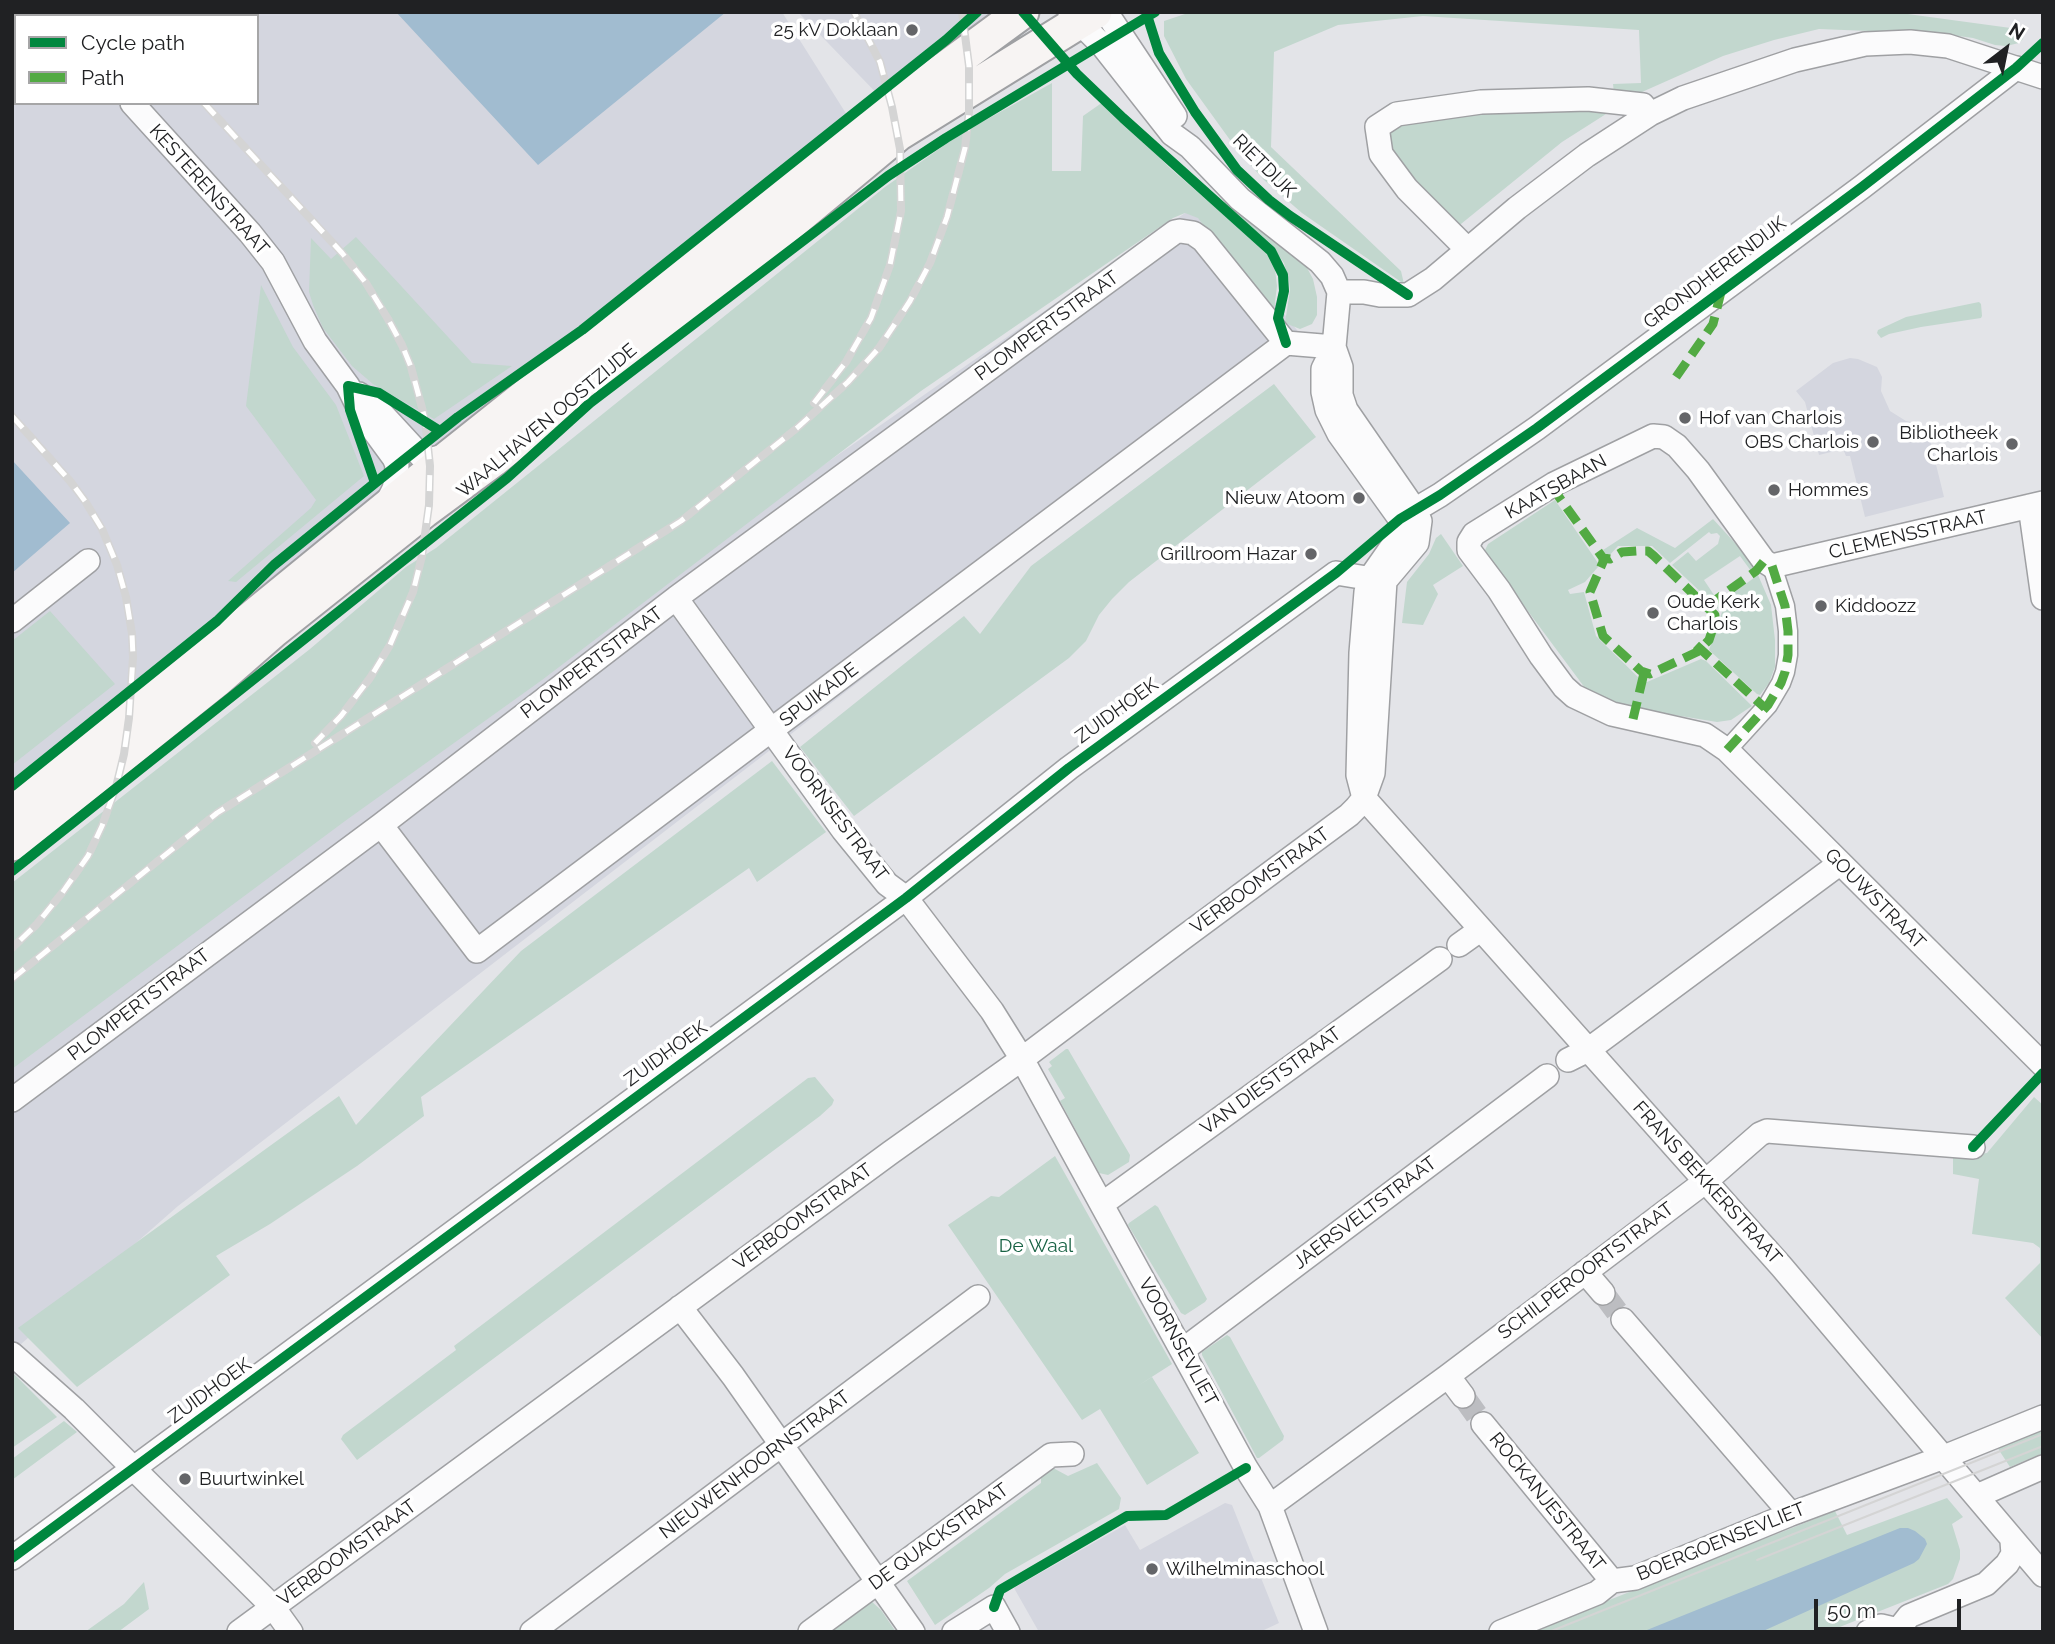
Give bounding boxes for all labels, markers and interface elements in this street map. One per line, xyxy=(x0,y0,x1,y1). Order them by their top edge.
legend xyxy=(14,14,259,105)
north arrow xyxy=(1971,14,2041,84)
text: N xyxy=(2005,18,2029,44)
place label: 25 kV Doklaan xyxy=(774,19,898,41)
marker: 25 kV Doklaan xyxy=(904,22,920,38)
text: Cycle path xyxy=(81,30,185,55)
text: Path xyxy=(81,65,125,90)
street label: KESTERENSTRAAT xyxy=(144,120,274,260)
street label: RIETDIJK xyxy=(1228,130,1300,202)
street label: GRONDHERENDIJK xyxy=(1639,212,1791,334)
street label: PLOMPERTSTRAAT xyxy=(971,266,1123,386)
street label: WAALHAVEN OOSTZIJDE xyxy=(452,339,642,503)
place label: Hof van Charlois xyxy=(1699,407,1842,429)
marker: Hof van Charlois xyxy=(1677,410,1693,426)
place label: Bibliotheek Charlois xyxy=(1899,422,1998,466)
place label: OBS Charlois xyxy=(1745,431,1859,453)
marker: OBS Charlois xyxy=(1865,434,1881,450)
marker: Bibliotheek Charlois xyxy=(2004,436,2020,452)
street label: KAATSBAAN xyxy=(1501,450,1611,524)
place label: Hommes xyxy=(1788,479,1868,501)
marker: Hommes xyxy=(1766,482,1782,498)
place label: Nieuw Atoom xyxy=(1225,487,1345,509)
marker: Nieuw Atoom xyxy=(1351,490,1367,506)
street label: CLEMENSSTRAAT xyxy=(1827,506,1989,564)
place label: Grillroom Hazar xyxy=(1160,543,1297,565)
marker: Grillroom Hazar xyxy=(1303,546,1319,562)
place label: Oude Kerk Charlois xyxy=(1667,591,1760,635)
place label: Kiddoozz xyxy=(1835,595,1916,617)
marker: Kiddoozz xyxy=(1813,598,1829,614)
street label: PLOMPERTSTRAAT xyxy=(516,602,668,724)
marker: Oude Kerk Charlois xyxy=(1645,605,1661,621)
street label: SPUIKADE xyxy=(775,658,863,732)
street label: ZUIDHOEK xyxy=(1071,673,1163,749)
street label: VOORNSESTRAAT xyxy=(777,742,893,886)
street label: VERBOOMSTRAAT xyxy=(1186,823,1334,939)
street label: GOUWSTRAAT xyxy=(1820,844,1930,954)
street label: PLOMPERTSTRAAT xyxy=(63,944,215,1066)
street label: ZUIDHOEK xyxy=(620,1016,712,1092)
street label: VAN DIESTSTRAAT xyxy=(1196,1022,1346,1140)
street label: FRANS BEKKERSTRAAT xyxy=(1628,1097,1786,1269)
street label: JAERSVELTSTRAAT xyxy=(1289,1152,1441,1274)
street label: VERBOOMSTRAAT xyxy=(729,1159,877,1275)
street label: SCHILPEROORTSTRAAT xyxy=(1494,1198,1678,1344)
park label: De Waal xyxy=(999,1235,1073,1257)
street label: VOORNSEVLIET xyxy=(1133,1274,1223,1410)
street label: ZUIDHOEK xyxy=(164,1353,256,1429)
street label: NIEUWENHOORNSTRAAT xyxy=(655,1386,855,1544)
street label: ROCKANJESTRAAT xyxy=(1484,1428,1610,1576)
place label: Buurtwinkel xyxy=(199,1468,304,1490)
marker: Buurtwinkel xyxy=(177,1471,193,1487)
street label: DE QUACKSTRAAT xyxy=(865,1479,1013,1595)
street label: VERBOOMSTRAAT xyxy=(273,1495,421,1611)
street label: BOERGOENSEVLIET xyxy=(1633,1498,1809,1586)
place label: Wilhelminaschool xyxy=(1166,1558,1324,1580)
marker: Wilhelminaschool xyxy=(1144,1561,1160,1577)
scale bar xyxy=(1817,1584,1964,1628)
text: 50 m xyxy=(1827,1598,1876,1623)

